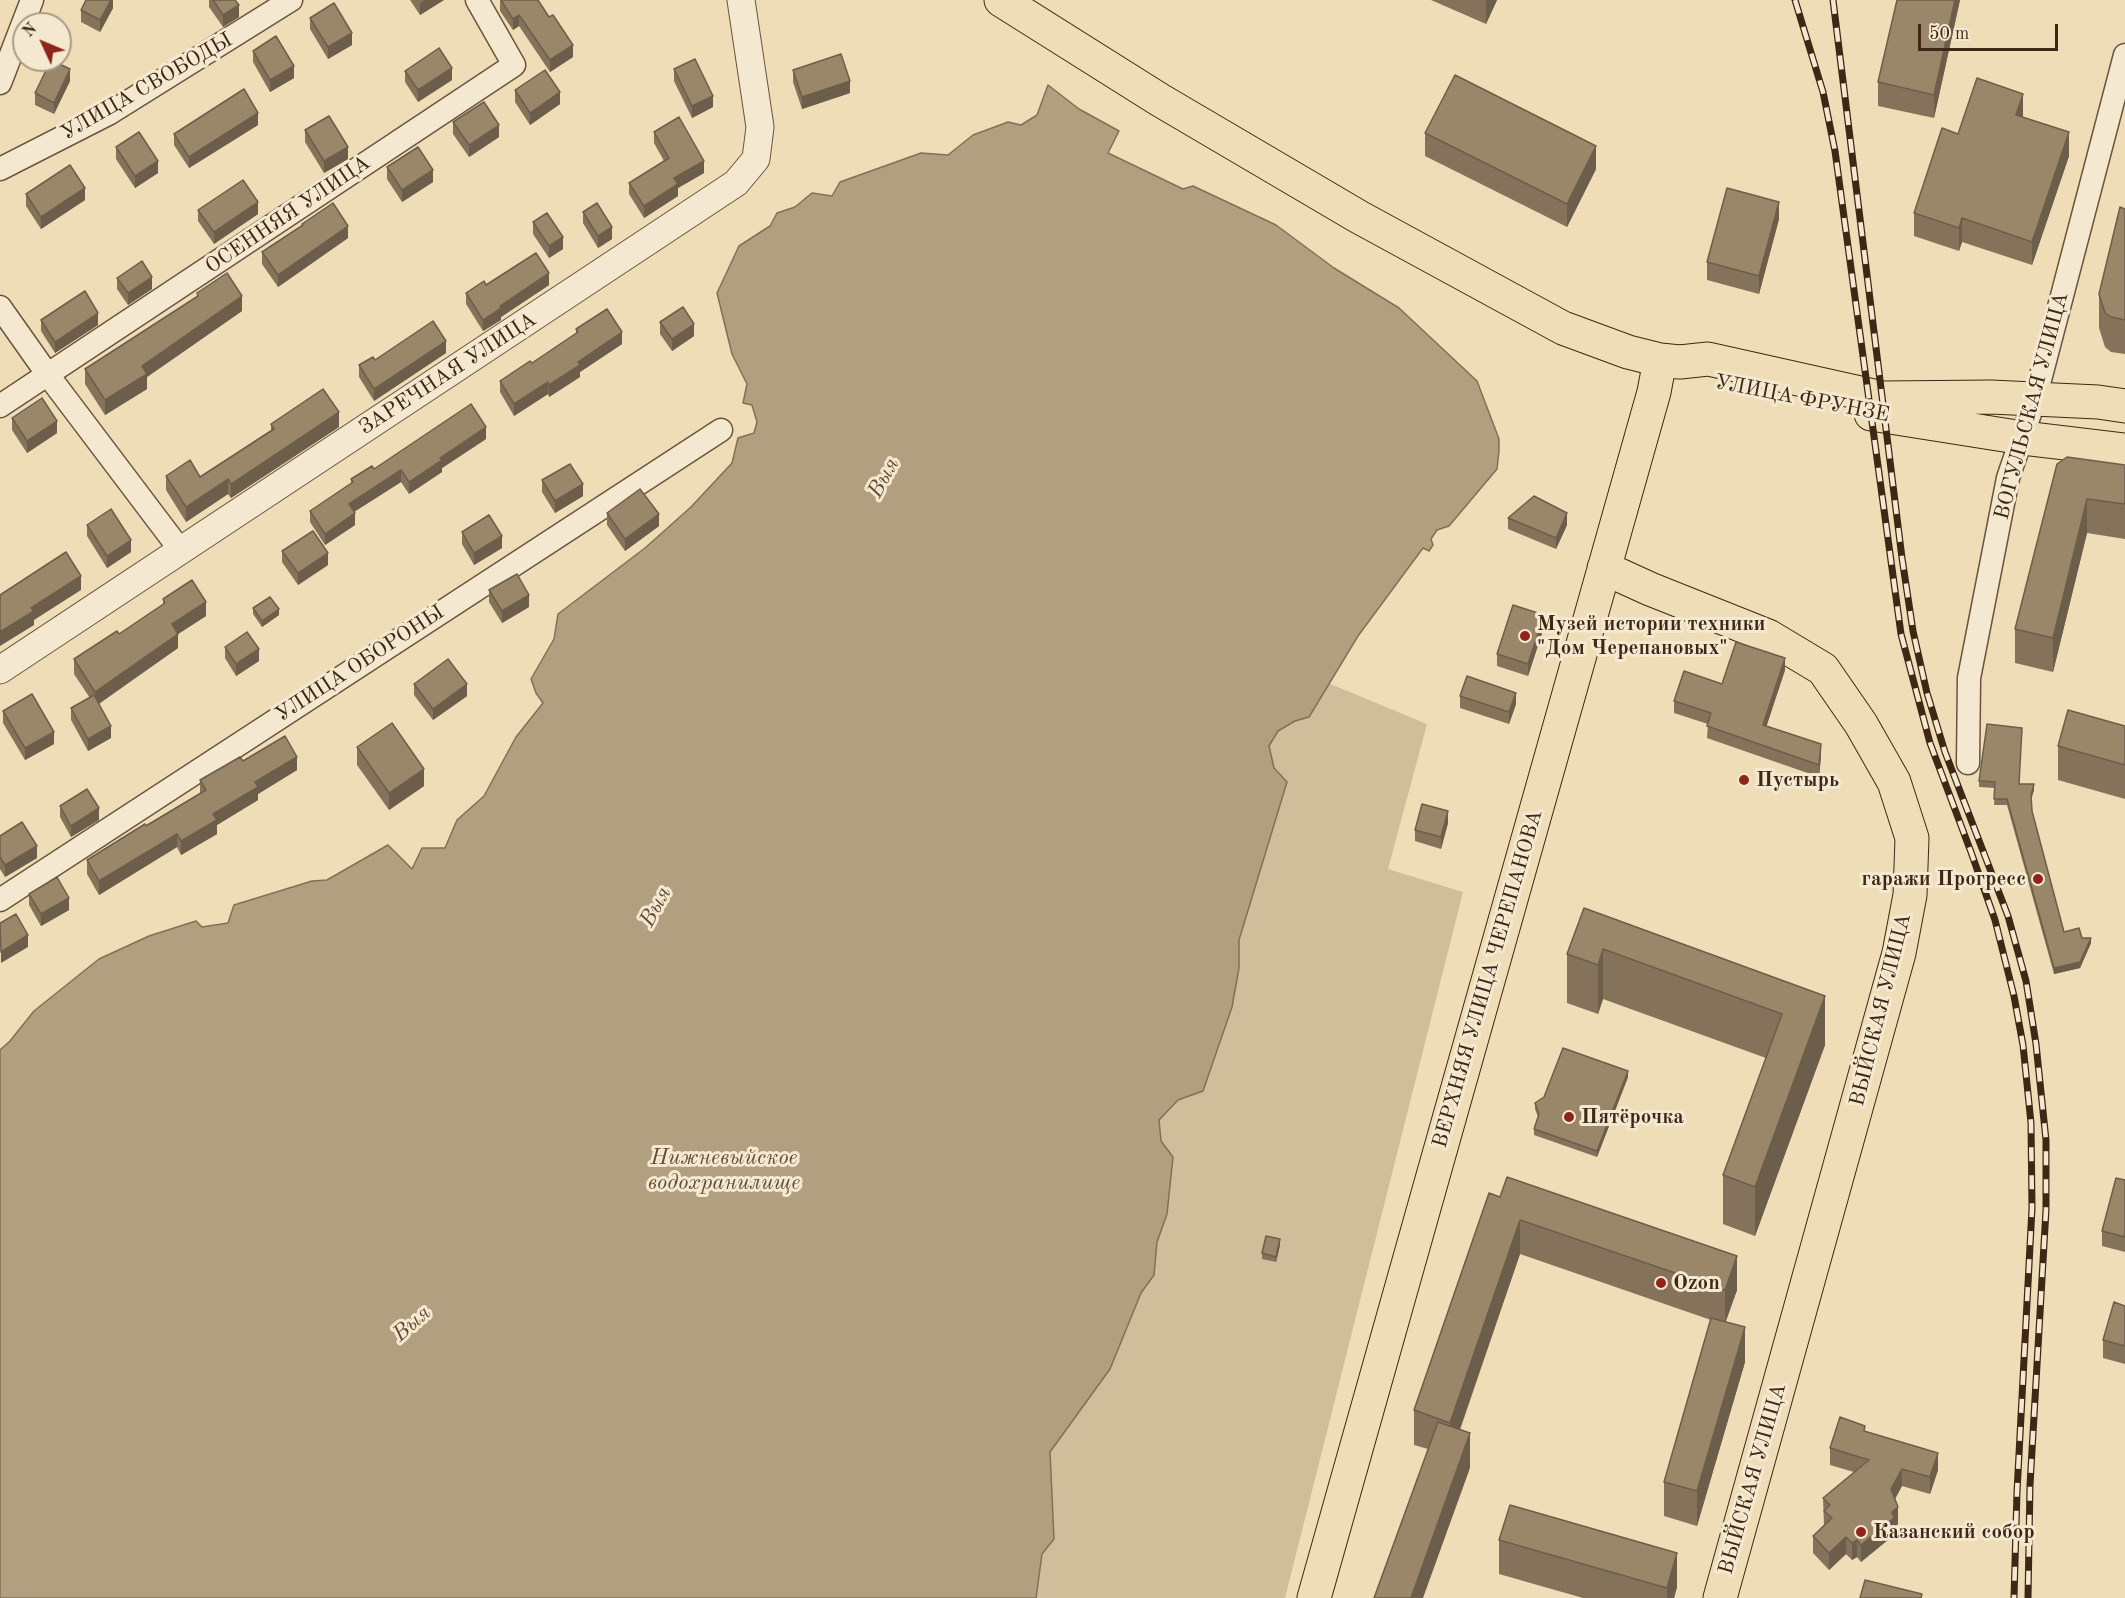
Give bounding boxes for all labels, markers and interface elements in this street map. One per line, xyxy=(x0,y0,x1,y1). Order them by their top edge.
north arrow xyxy=(12,12,72,72)
scale bar xyxy=(1921,12,2060,50)
text: N xyxy=(20,21,40,41)
text: 50 m xyxy=(1929,25,1969,43)
street label: УЛИЦА СВОБОДЫ xyxy=(57,28,237,146)
street label: ОСЕННЯЯ УЛИЦА xyxy=(201,150,375,280)
street label: ВОГУЛЬСКАЯ УЛИЦА xyxy=(1989,289,2075,523)
street label: ЗАРЕЧНАЯ УЛИЦА xyxy=(355,307,541,441)
street label: УЛИЦА ФРУНЗЕ xyxy=(1713,370,1891,428)
water label: Выя xyxy=(862,453,906,503)
street label: УЛИЦА ОБОРОНЫ xyxy=(271,600,449,728)
place label: Музей истории техники "Дом Черепановых" xyxy=(1537,611,1765,661)
marker: Музей истории техники "Дом Черепановых" xyxy=(1518,629,1532,643)
place label: Пустырь xyxy=(1756,767,1839,793)
marker: Пустырь xyxy=(1737,773,1751,787)
street label: ВЕРХНЯЯ УЛИЦА ЧЕРЕПАНОВА xyxy=(1428,807,1548,1151)
place label: гаражи Прогресс xyxy=(1862,866,2026,892)
marker: гаражи Прогресс xyxy=(2031,872,2045,886)
water label: Выя xyxy=(634,882,678,932)
street label: ВЫЙСКАЯ УЛИЦА xyxy=(1845,911,1917,1109)
place label: Пятёрочка xyxy=(1581,1104,1684,1130)
marker: Пятёрочка xyxy=(1562,1110,1576,1124)
water label: Нижневыйское водохранилище xyxy=(648,1145,800,1196)
place label: Ozon xyxy=(1673,1270,1720,1296)
marker: Ozon xyxy=(1654,1276,1668,1290)
water label: Выя xyxy=(387,1300,437,1348)
street label: ВЫЙСКАЯ УЛИЦА xyxy=(1714,1381,1792,1577)
place label: Казанский собор xyxy=(1873,1519,2035,1545)
marker: Казанский собор xyxy=(1854,1525,1868,1539)

